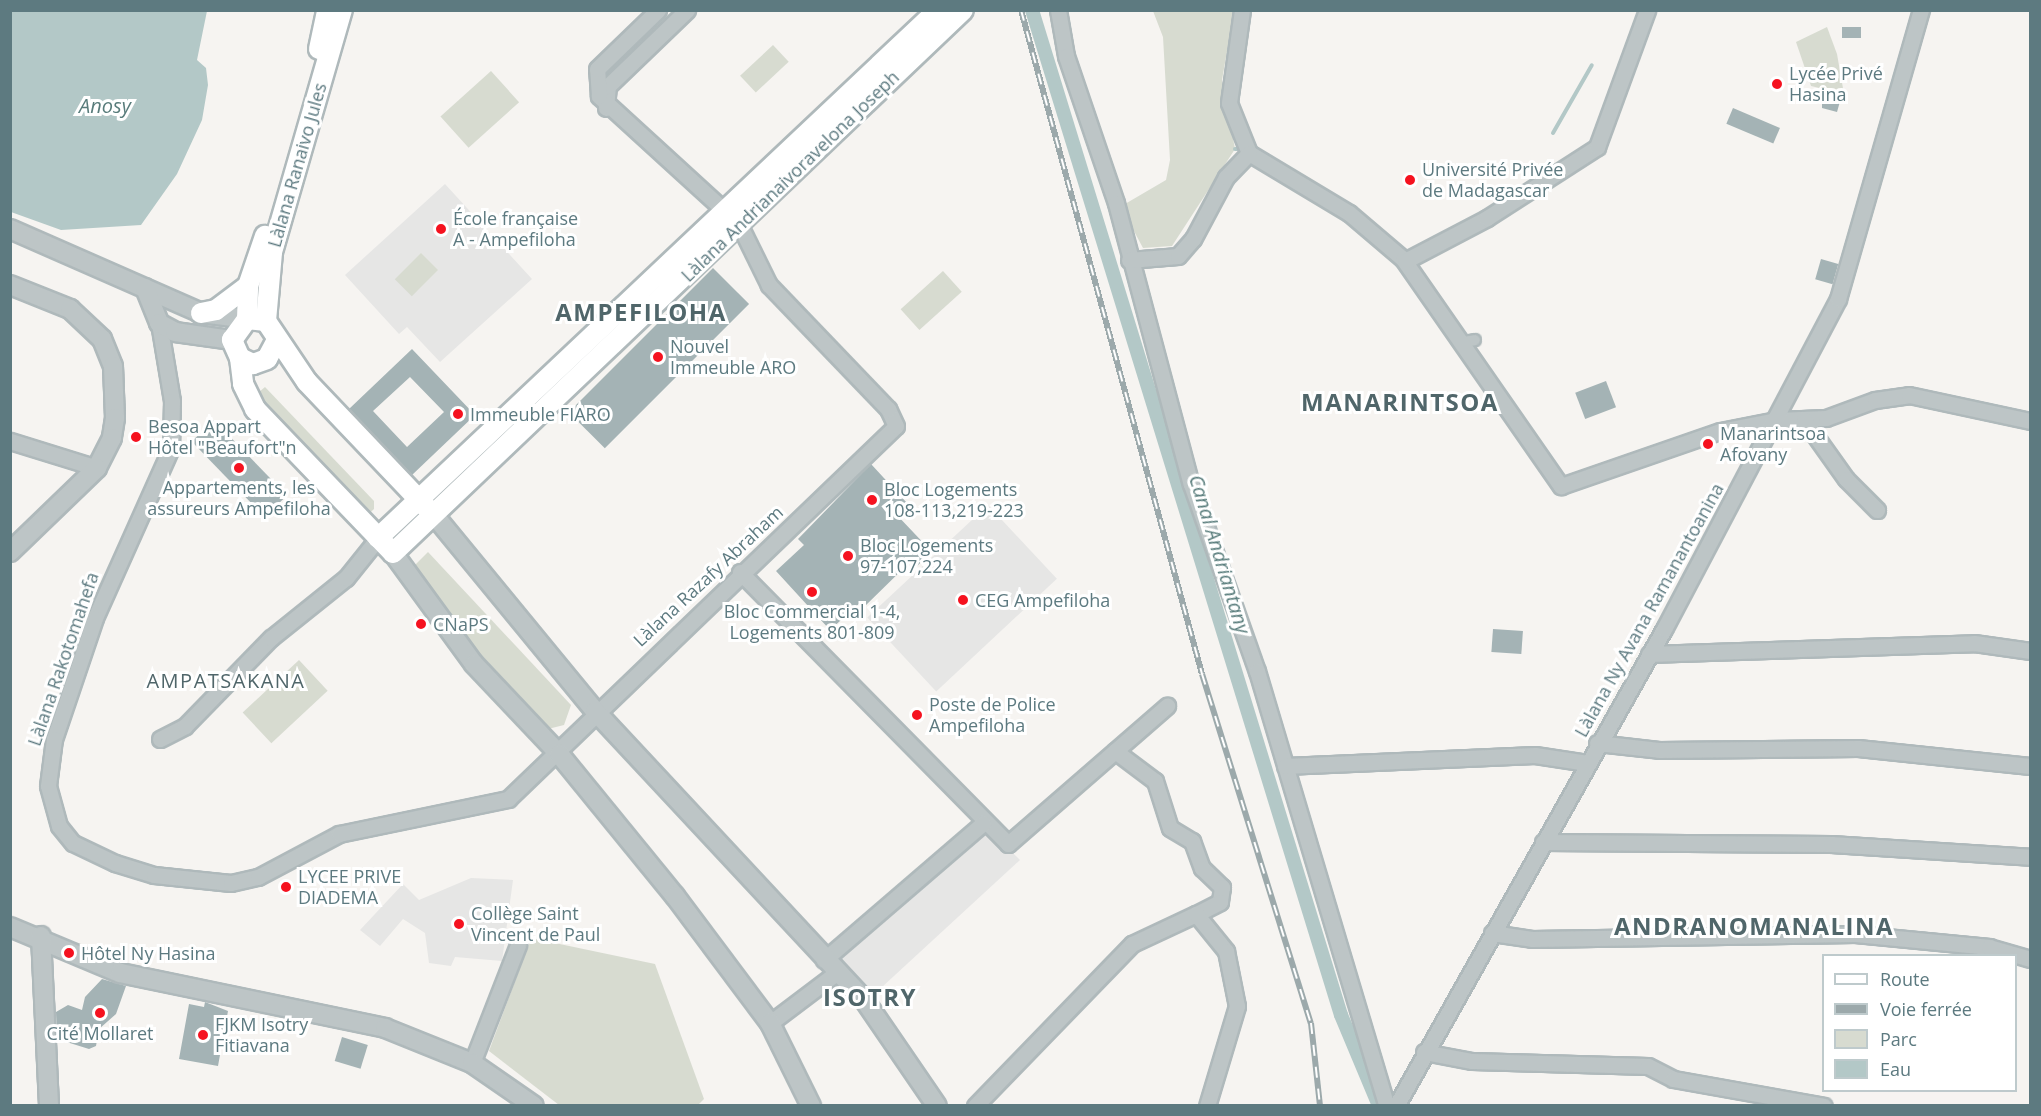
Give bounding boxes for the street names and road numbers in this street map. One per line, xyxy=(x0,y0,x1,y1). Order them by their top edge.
street label: Làlana Andrianaivoravelona Joseph xyxy=(677,66,903,286)
street label: Làlana Ranaivo Jules xyxy=(263,80,331,250)
street label: Làlana Ny Avana Ramanantoanina xyxy=(1570,479,1728,741)
street label: Làlana Razafy Abraham xyxy=(629,501,787,651)
street label: Làlana Rakotomahefa xyxy=(23,569,103,749)

